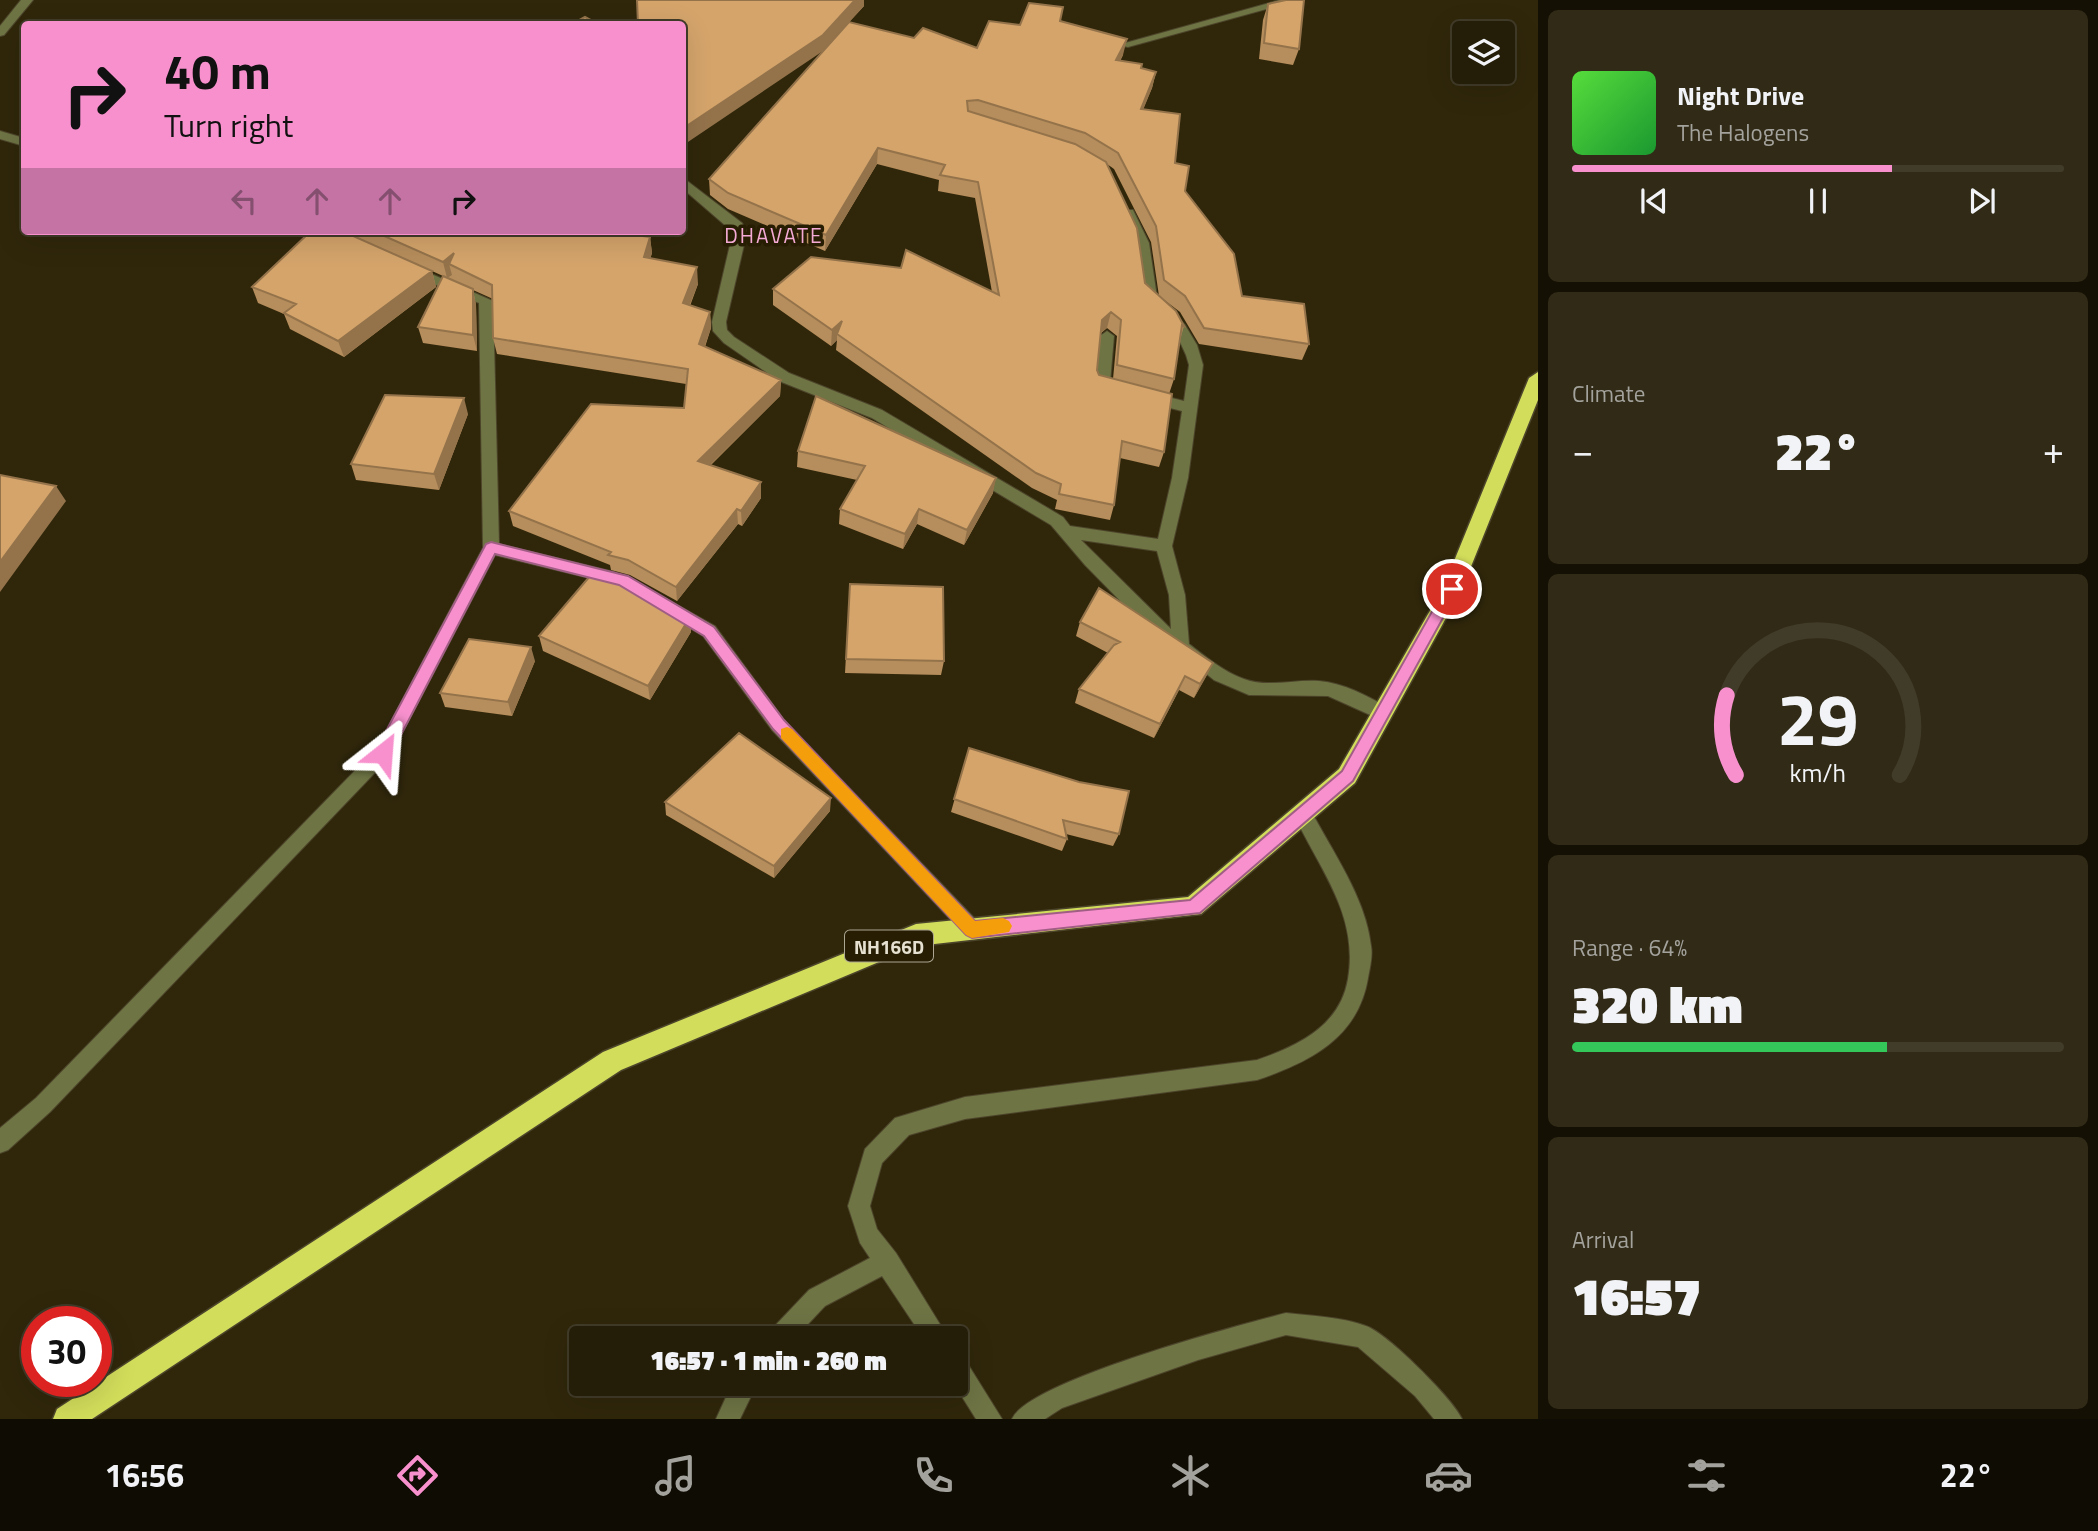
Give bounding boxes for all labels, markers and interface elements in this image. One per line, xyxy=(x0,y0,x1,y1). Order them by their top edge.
map controls xyxy=(1452,21,1515,84)
button: layers xyxy=(1452,21,1515,84)
text: 40 m xyxy=(164,33,271,108)
icon: right xyxy=(49,49,140,140)
text: Night Drive xyxy=(1677,76,1804,115)
text: Turn right xyxy=(164,101,293,149)
text: The Halogens xyxy=(1677,115,1809,150)
icon: left xyxy=(225,182,263,220)
icon: ahead xyxy=(298,182,336,220)
icon: ahead xyxy=(371,182,409,220)
icon: right xyxy=(444,182,482,220)
icon: previous xyxy=(1635,182,1673,220)
icon: pause xyxy=(1799,182,1837,220)
icon: next xyxy=(1963,182,2001,220)
district label: DHAVATE xyxy=(724,219,824,251)
text: Climate xyxy=(1572,376,1645,411)
text: 22° xyxy=(1775,411,1861,490)
text: − xyxy=(1572,421,1593,479)
text: + xyxy=(2043,421,2064,479)
pin xyxy=(1422,559,1482,619)
icon: arrive xyxy=(1433,570,1471,608)
text: 29 xyxy=(1777,664,1859,774)
position arrow xyxy=(346,716,420,790)
text: km/h xyxy=(1790,754,1846,792)
road number: NH166D xyxy=(845,930,933,962)
text: Range · 64% xyxy=(1572,930,1687,965)
text: 320 km xyxy=(1572,964,1743,1043)
text: Arrival xyxy=(1572,1222,1634,1257)
text: 16:57 xyxy=(1572,1256,1701,1335)
speed limit sign: 30 xyxy=(21,1306,112,1397)
text: 16:57 · 1 min · 260 m xyxy=(650,1341,887,1380)
text: 16:56 xyxy=(104,1451,184,1499)
icon: directions xyxy=(393,1451,442,1500)
icon: music xyxy=(651,1451,700,1500)
icon: phone xyxy=(909,1451,958,1500)
icon: climate xyxy=(1166,1451,1215,1500)
icon: car xyxy=(1424,1451,1473,1500)
icon: filters xyxy=(1682,1451,1731,1500)
text: 22° xyxy=(1940,1451,1994,1499)

